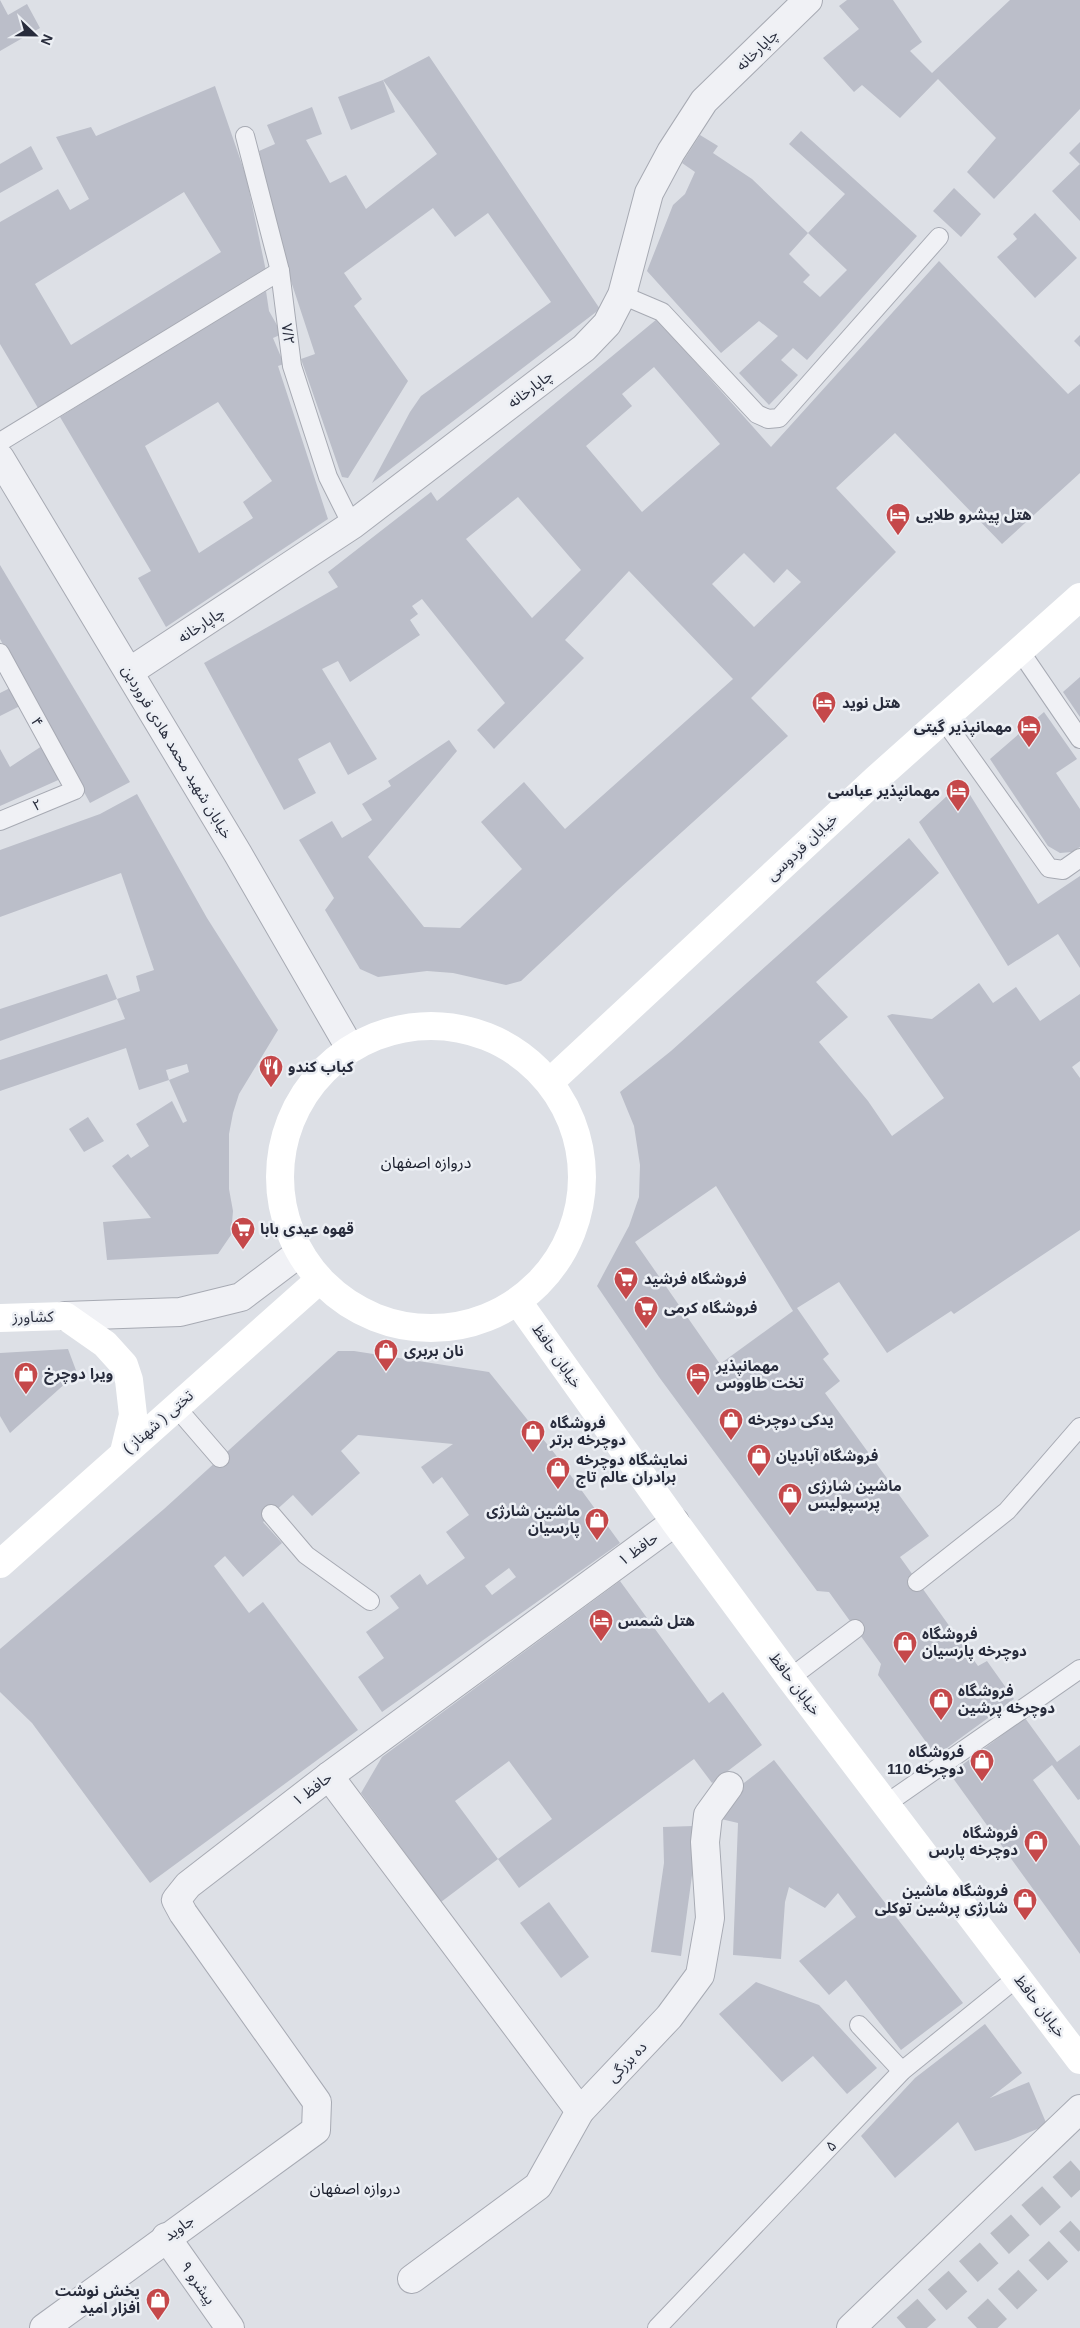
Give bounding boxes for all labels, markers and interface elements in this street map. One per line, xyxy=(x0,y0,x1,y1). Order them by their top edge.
north arrow xyxy=(10,10,60,60)
street label: چاپارخانه xyxy=(732,26,783,75)
text: N xyxy=(38,32,56,48)
street label: ۷/۲ xyxy=(279,322,298,346)
street label: چاپارخانه xyxy=(504,366,557,413)
hotel icon: هتل پیشرو طلایی xyxy=(885,502,911,536)
place label: هتل پیشرو طلایی xyxy=(916,506,1032,525)
street label: چاپارخانه xyxy=(175,603,228,648)
street label: خیابان شهید محمد هادی فروردین xyxy=(118,662,236,842)
hotel icon: هتل نوید xyxy=(811,690,837,724)
place label: هتل نوید xyxy=(842,694,901,712)
street label: ۴ xyxy=(28,714,47,730)
hotel icon: مهمانپذیر گیتی xyxy=(1016,714,1042,748)
place label: مهمانپذیر گیتی xyxy=(914,718,1012,737)
hotel icon: مهمانپذیر عباسی xyxy=(945,778,971,812)
place label: مهمانپذیر عباسی xyxy=(828,782,940,801)
street label: ۲ xyxy=(30,795,44,814)
street label: خیابان فردوسی xyxy=(763,809,841,884)
restaurant icon: کباب کندو xyxy=(258,1054,284,1088)
place label: کباب کندو xyxy=(288,1058,354,1076)
district label: دروازه اصفهان xyxy=(381,1154,471,1172)
supermarket icon: قهوه عیدی بابا xyxy=(230,1216,256,1250)
place label: قهوه عیدی بابا xyxy=(260,1220,354,1238)
supermarket icon: فروشگاه فرشید xyxy=(613,1266,639,1300)
place label: فروشگاه فرشید xyxy=(644,1270,747,1288)
supermarket icon: فروشگاه کرمی xyxy=(633,1295,659,1329)
place label: فروشگاه کرمی xyxy=(664,1299,757,1317)
street label: کشاورز xyxy=(11,1308,54,1326)
street label: خیابان حافظ xyxy=(528,1321,586,1392)
shop icon: نان بربری xyxy=(373,1338,399,1372)
place label: نان بربری xyxy=(404,1342,464,1360)
place label: مهمانپذیر تخت طاووس xyxy=(715,1357,804,1392)
shop icon: ویرا دوچرخ xyxy=(13,1361,39,1395)
hotel icon: مهمانپذیر تخت طاووس xyxy=(685,1362,711,1396)
place label: ویرا دوچرخ xyxy=(44,1365,113,1385)
street label: تختی ( شهناز ) xyxy=(119,1386,197,1458)
shop icon: یدکی دوچرخه xyxy=(718,1407,744,1441)
place label: یدکی دوچرخه xyxy=(748,1411,834,1430)
place label: فروشگاه دوچرخه برتر xyxy=(549,1414,626,1450)
shop icon: فروشگاه دوچرخه برتر xyxy=(520,1419,546,1453)
shop icon: فروشگاه آبادیان xyxy=(746,1443,772,1477)
place label: فروشگاه آبادیان xyxy=(776,1447,878,1465)
place label: نمایشگاه دوچرخه برادران عالم تاج xyxy=(576,1451,688,1488)
shop icon: نمایشگاه دوچرخه برادران عالم تاج xyxy=(545,1456,571,1490)
place label: ماشین شارژی پرسپولیس xyxy=(808,1477,902,1513)
shop icon: ماشین شارژی پرسپولیس xyxy=(777,1482,803,1516)
place label: ماشین شارژی پارسيان xyxy=(486,1502,580,1538)
shop icon: ماشین شارژی پارسيان xyxy=(584,1507,610,1541)
street label: حافظ ۱ xyxy=(614,1528,661,1569)
hotel icon: هتل شمس xyxy=(588,1608,614,1642)
place label: هتل شمس xyxy=(618,1612,695,1630)
place label: فروشگاه دوچرخه پارسیان xyxy=(922,1625,1027,1661)
shop icon: فروشگاه دوچرخه پارسیان xyxy=(892,1630,918,1664)
street label: خیابان حافظ xyxy=(766,1649,825,1719)
place label: فروشگاه دوچرخه پرشین xyxy=(958,1682,1055,1718)
shop icon: فروشگاه دوچرخه پرشین xyxy=(928,1687,954,1721)
place label: فروشگاه دوچرخه 110 xyxy=(887,1743,964,1779)
shop icon: فروشگاه دوچرخه 110 xyxy=(969,1748,995,1782)
street label: حافظ ۱ xyxy=(289,1768,335,1809)
place label: فروشگاه دوچرخه پارس xyxy=(929,1824,1018,1860)
shop icon: فروشگاه دوچرخه پارس xyxy=(1023,1829,1049,1863)
place label: فروشگاه ماشین شارژی پرشین توکلی xyxy=(875,1882,1008,1918)
shop icon: فروشگاه ماشین شارژی پرشین توکلی xyxy=(1012,1887,1038,1921)
street label: خیابان حافظ xyxy=(1011,1971,1070,2041)
street label: ده بزرگی xyxy=(603,2038,651,2086)
street label: ۵ xyxy=(822,2137,840,2155)
district label: دروازه اصفهان xyxy=(310,2180,400,2198)
street label: جاوید xyxy=(161,2211,198,2245)
street label: پیشرو ۹ xyxy=(176,2258,219,2309)
place label: پخش نوشت افزار امید xyxy=(55,2282,140,2317)
shop icon: پخش نوشت افزار امید xyxy=(145,2287,171,2321)

